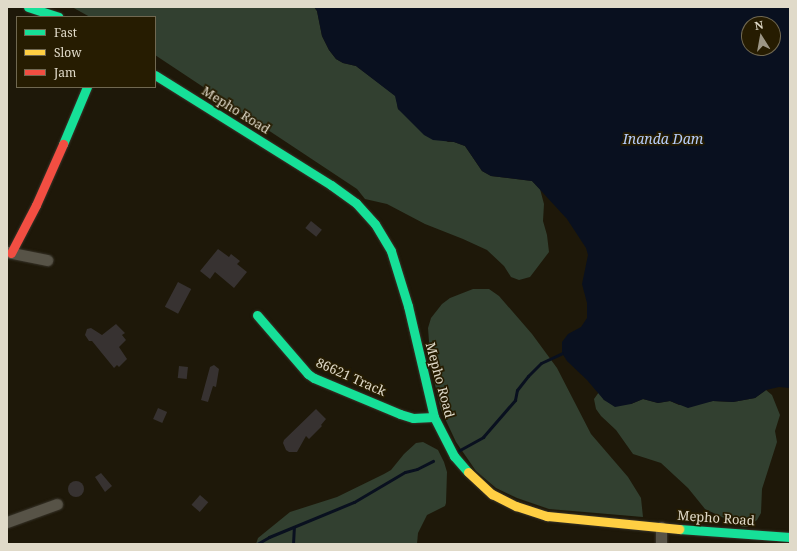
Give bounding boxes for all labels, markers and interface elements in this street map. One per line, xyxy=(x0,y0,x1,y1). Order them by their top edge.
legend xyxy=(16,16,156,88)
north arrow xyxy=(741,16,781,56)
text: N xyxy=(753,17,764,33)
text: Fast xyxy=(54,24,77,41)
text: Slow xyxy=(54,44,82,61)
text: Jam xyxy=(54,64,76,81)
street label: Mepho Road xyxy=(199,83,273,137)
water label: Inanda Dam xyxy=(623,131,703,147)
street label: Mepho Road xyxy=(422,341,458,419)
street label: 86621 Track xyxy=(314,355,388,399)
street label: Mepho Road xyxy=(677,508,755,528)

